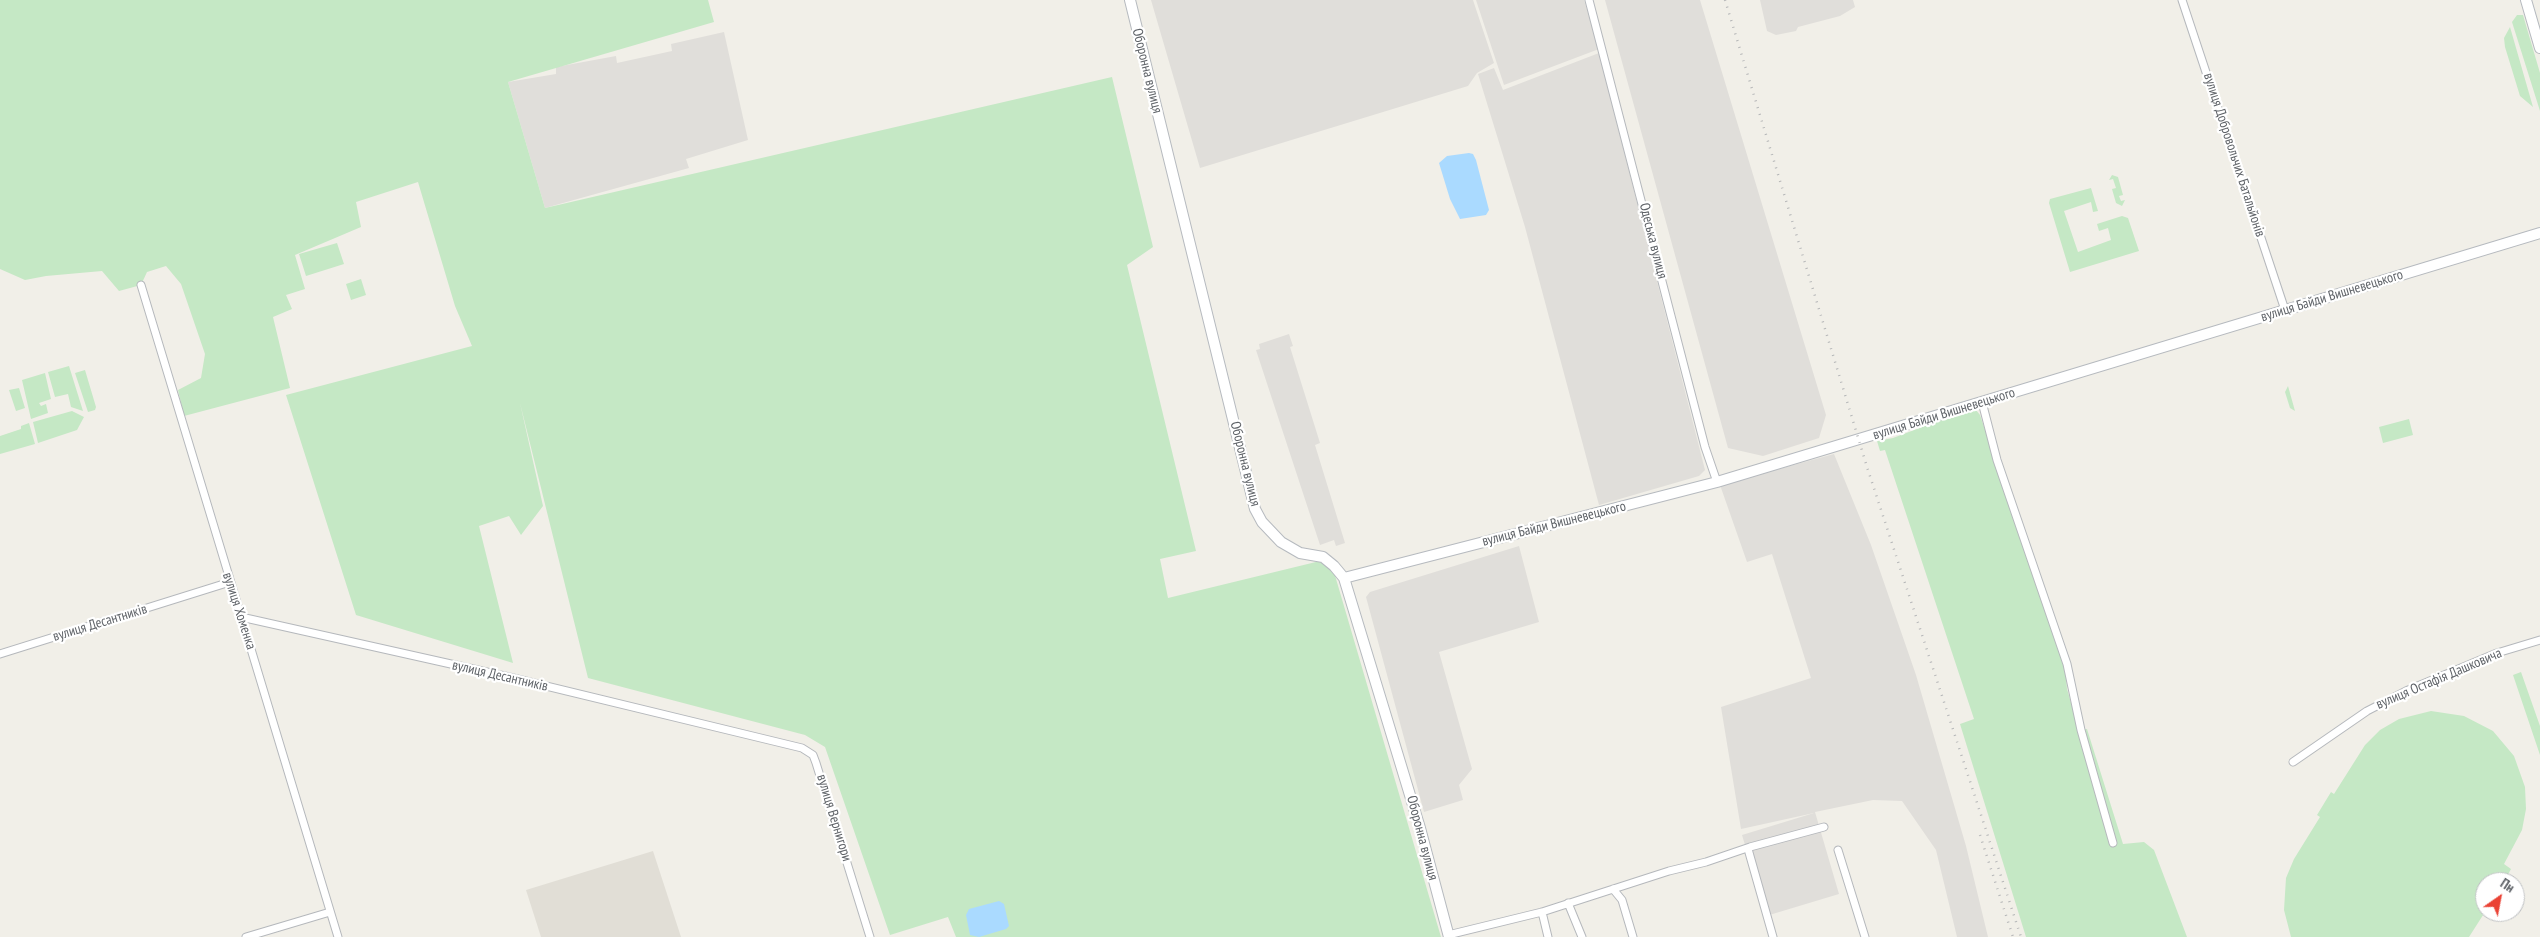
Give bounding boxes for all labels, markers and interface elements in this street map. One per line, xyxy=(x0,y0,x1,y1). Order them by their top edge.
street label: Оборонна вулиця xyxy=(1128,27,1166,115)
street label: вулиця Добровольчих Батальйонів xyxy=(2200,71,2268,239)
street label: Одеська вулиця xyxy=(1635,201,1671,281)
street label: вулиця Байди Вишневецького xyxy=(2259,266,2405,326)
street label: вулиця Байди Вишневецького xyxy=(1871,384,2017,444)
street label: Оборонна вулиця xyxy=(1226,420,1264,508)
street label: вулиця Байди Вишневецького xyxy=(1480,498,1628,550)
street label: вулиця Хоменка xyxy=(219,570,259,652)
street label: вулиця Десантників xyxy=(51,601,149,645)
street label: вулиця Остафія Дашковича xyxy=(2374,645,2504,713)
street label: вулиця Десантників xyxy=(451,657,549,695)
street label: вулиця Вернигори xyxy=(813,772,855,864)
street label: Оборонна вулиця xyxy=(1403,794,1441,882)
north arrow xyxy=(2475,872,2525,922)
text: Пн xyxy=(2497,874,2518,897)

